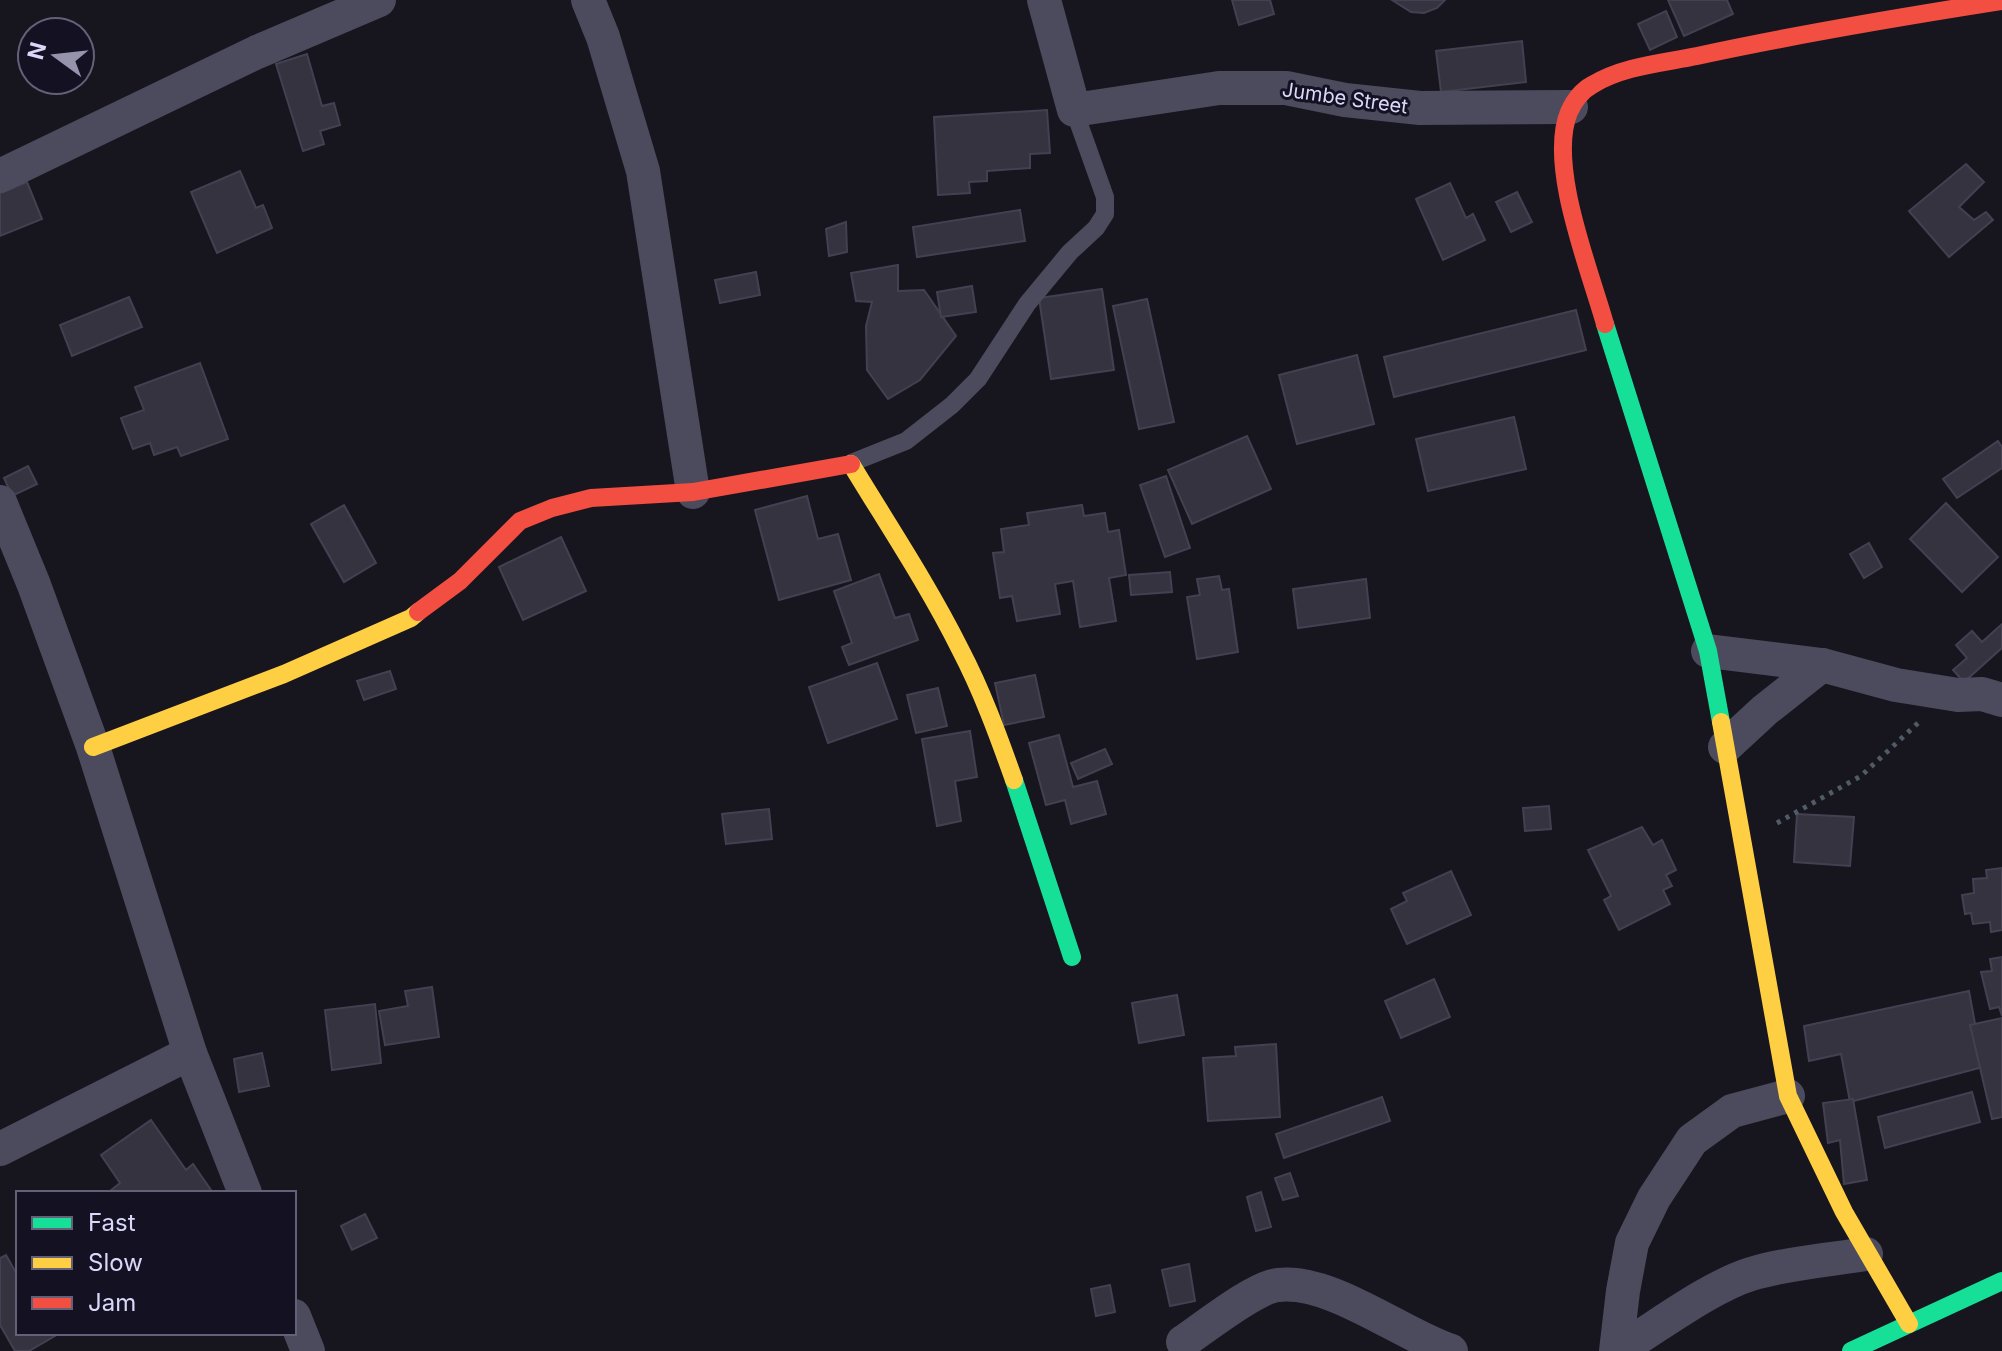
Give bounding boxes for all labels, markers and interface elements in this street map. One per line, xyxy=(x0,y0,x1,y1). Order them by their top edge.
north arrow xyxy=(16,16,96,96)
text: N xyxy=(22,39,51,62)
street label: Jumbe Street xyxy=(1281,77,1410,119)
legend xyxy=(16,1191,296,1335)
text: Fast xyxy=(88,1208,136,1237)
text: Slow xyxy=(88,1248,143,1277)
text: Jam xyxy=(88,1288,136,1317)

